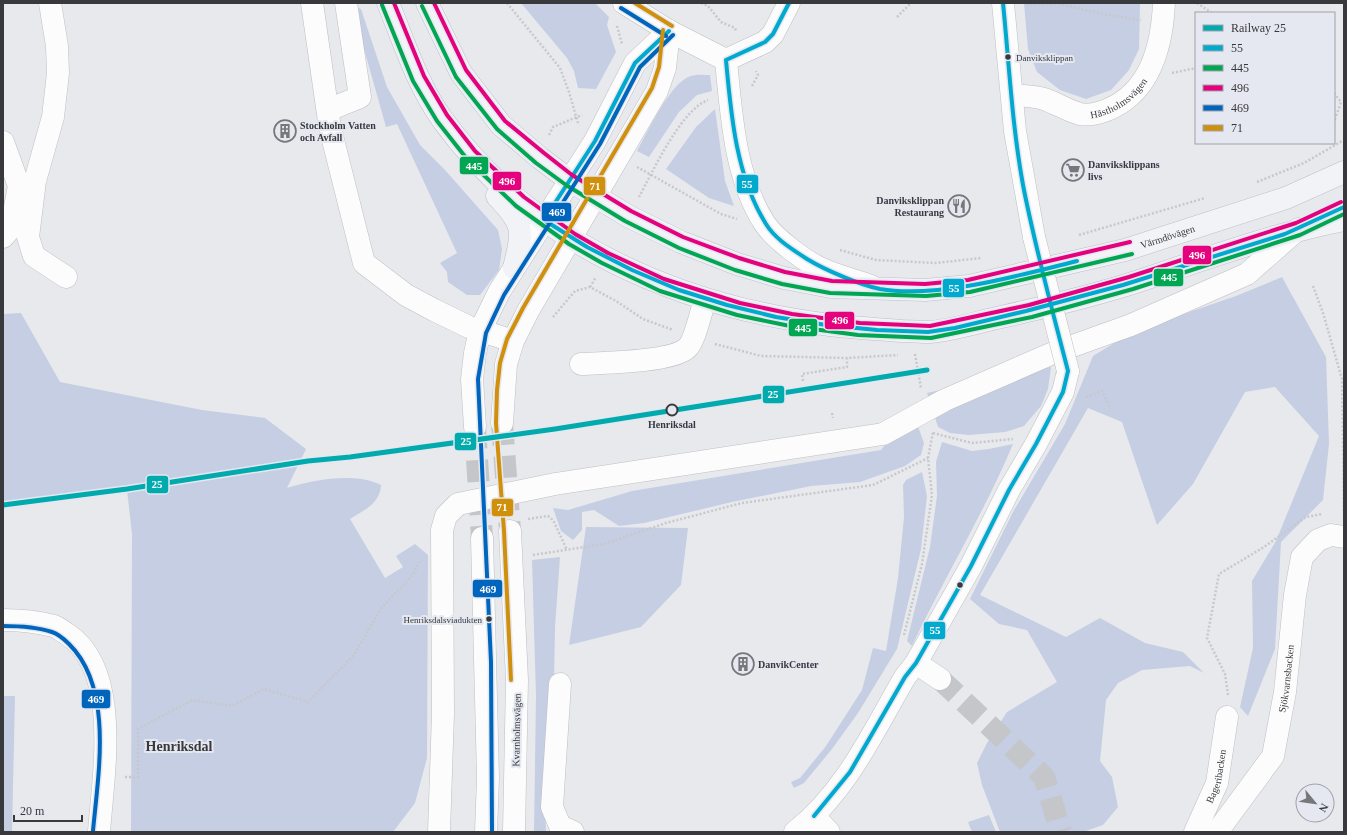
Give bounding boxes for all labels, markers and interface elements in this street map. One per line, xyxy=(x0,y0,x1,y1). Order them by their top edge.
legend xyxy=(1195,12,1335,144)
text: Railway 25 xyxy=(1231,21,1286,35)
text: 55 xyxy=(1231,41,1243,55)
marker: Danviksklippan xyxy=(1003,52,1013,62)
place label: Danviksklippan xyxy=(1016,53,1073,63)
text: 445 xyxy=(1231,61,1249,75)
street label: Hästholmsvägen xyxy=(1089,76,1149,120)
text: 496 xyxy=(1231,81,1249,95)
text: 469 xyxy=(1231,101,1249,115)
building icon: Stockholm Vatten och Avfall xyxy=(272,118,298,144)
place label: Stockholm Vatten och Avfall xyxy=(300,120,376,143)
text: 71 xyxy=(1231,121,1243,135)
line badge: 445 xyxy=(459,156,489,175)
supermarket icon: Danviksklippans livs xyxy=(1060,157,1086,183)
place label: Danviksklippans livs xyxy=(1088,159,1160,182)
text: 445 xyxy=(466,160,483,172)
line badge: 496 xyxy=(492,171,522,191)
line badge: 55 xyxy=(736,174,759,194)
text: 496 xyxy=(499,175,516,187)
line badge: 71 xyxy=(583,176,606,196)
text: 55 xyxy=(742,178,753,190)
text: 71 xyxy=(590,180,601,192)
restaurant icon: Danviksklippan Restaurang xyxy=(946,193,972,219)
place label: Danviksklippan Restaurang xyxy=(876,195,944,218)
line badge: 469 xyxy=(541,202,572,222)
text: 469 xyxy=(549,206,566,218)
street label: Värmdövägen xyxy=(1139,223,1196,251)
line badge: 496 xyxy=(1182,245,1212,265)
text: 496 xyxy=(1189,249,1206,261)
line badge: 445 xyxy=(1153,268,1184,287)
text: 445 xyxy=(1161,271,1178,283)
line badge: 55 xyxy=(942,278,965,298)
text: 55 xyxy=(949,282,960,294)
line badge: 496 xyxy=(824,311,855,330)
text: 496 xyxy=(832,314,849,326)
line badge: 445 xyxy=(788,318,818,337)
text: 445 xyxy=(795,322,812,334)
line badge: 25 xyxy=(762,385,785,404)
text: 25 xyxy=(768,388,779,400)
marker: Henriksdal xyxy=(665,403,679,417)
place label: Henriksdal xyxy=(648,419,696,430)
line badge: 25 xyxy=(454,432,477,451)
text: 25 xyxy=(461,435,472,447)
line badge: 25 xyxy=(146,475,169,494)
text: 25 xyxy=(152,478,163,490)
line badge: 71 xyxy=(491,498,514,517)
text: 71 xyxy=(497,501,508,513)
line badge: 469 xyxy=(472,579,503,598)
unlabelled marker xyxy=(955,580,965,590)
text: 469 xyxy=(480,583,497,595)
marker: Henriksdalsviadukten xyxy=(484,614,494,624)
place label: Henriksdalsviadukten xyxy=(404,615,482,625)
line badge: 55 xyxy=(923,621,946,640)
text: 55 xyxy=(930,624,941,636)
street label: Sjökvarnsbacken xyxy=(1276,644,1296,713)
building icon: DanvikCenter xyxy=(730,651,756,677)
place label: DanvikCenter xyxy=(758,659,819,670)
line badge: 469 xyxy=(81,689,111,709)
text: 469 xyxy=(88,693,105,705)
street label: Kvarnholmsvägen xyxy=(510,693,523,767)
district label: Henriksdal xyxy=(146,739,213,754)
street label: Bageribacken xyxy=(1204,749,1228,805)
north arrow xyxy=(1295,783,1335,823)
scale bar xyxy=(14,797,82,823)
text: N xyxy=(1317,801,1331,814)
text: 20 m xyxy=(20,804,45,818)

